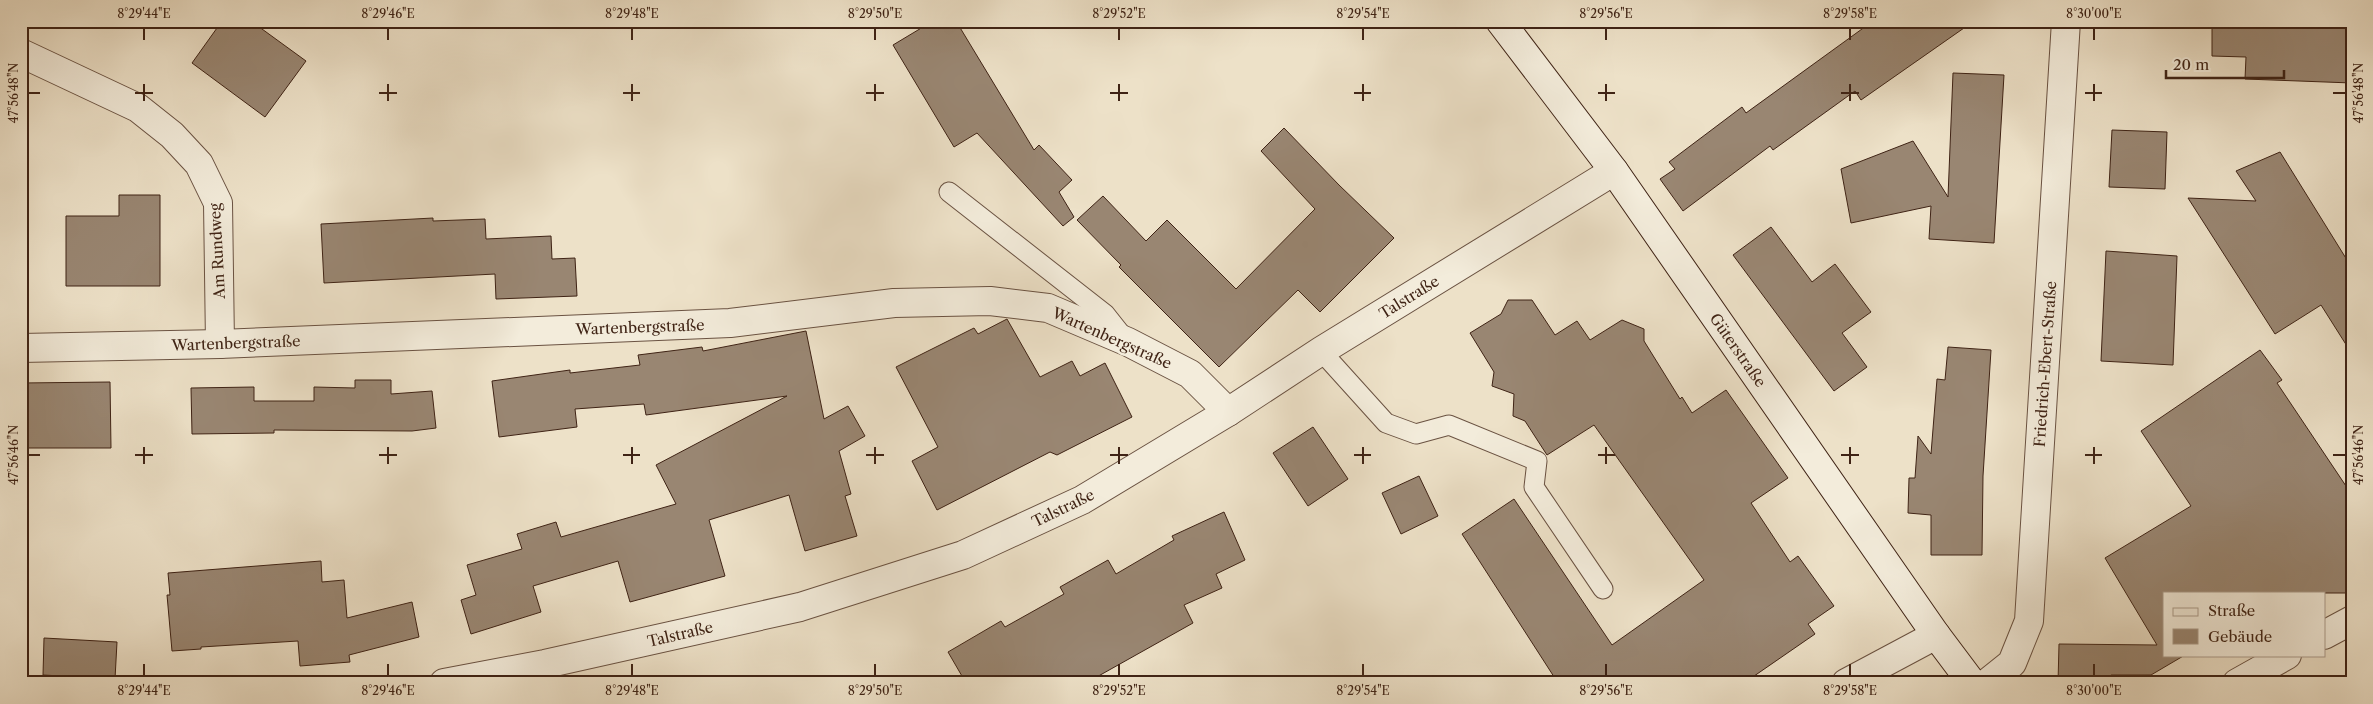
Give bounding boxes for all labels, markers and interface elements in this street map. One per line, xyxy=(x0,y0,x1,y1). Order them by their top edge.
text: 8°29'44"E xyxy=(117,6,171,21)
text: 8°29'46"E xyxy=(361,6,415,21)
text: 8°29'48"E xyxy=(605,6,659,21)
text: 8°29'50"E xyxy=(848,6,902,21)
text: 8°29'52"E xyxy=(1092,6,1146,21)
text: 8°29'54"E xyxy=(1336,6,1390,21)
text: 8°29'56"E xyxy=(1579,6,1633,21)
text: 8°29'58"E xyxy=(1823,6,1877,21)
text: 8°30'00"E xyxy=(2066,6,2122,21)
scale bar xyxy=(2166,48,2283,80)
text: 20 m xyxy=(2173,55,2209,74)
text: 47°56'48"N xyxy=(6,63,21,123)
text: 47°56'48"N xyxy=(2351,63,2366,123)
street label: Am Rundweg xyxy=(205,202,229,300)
street label: Talstraße xyxy=(1376,271,1442,323)
street label: Friedrich-Ebert-Straße xyxy=(2030,280,2060,448)
street label: Wartenbergstraße xyxy=(1048,303,1175,373)
street label: Güterstraße xyxy=(1706,309,1770,391)
street label: Wartenbergstraße xyxy=(574,315,705,339)
street label: Wartenbergstraße xyxy=(170,331,301,355)
text: 47°56'46"N xyxy=(6,425,21,485)
text: 47°56'46"N xyxy=(2351,425,2366,485)
street label: Talstraße xyxy=(1029,485,1097,531)
legend xyxy=(2163,592,2326,656)
text: Straße xyxy=(2208,601,2255,620)
street label: Talstraße xyxy=(645,617,715,651)
text: Gebäude xyxy=(2208,627,2272,646)
text: 8°29'44"E xyxy=(117,683,171,698)
text: 8°29'46"E xyxy=(361,683,415,698)
text: 8°29'48"E xyxy=(605,683,659,698)
text: 8°29'50"E xyxy=(848,683,902,698)
text: 8°29'52"E xyxy=(1092,683,1146,698)
text: 8°29'54"E xyxy=(1336,683,1390,698)
text: 8°29'56"E xyxy=(1579,683,1633,698)
text: 8°29'58"E xyxy=(1823,683,1877,698)
text: 8°30'00"E xyxy=(2066,683,2122,698)

